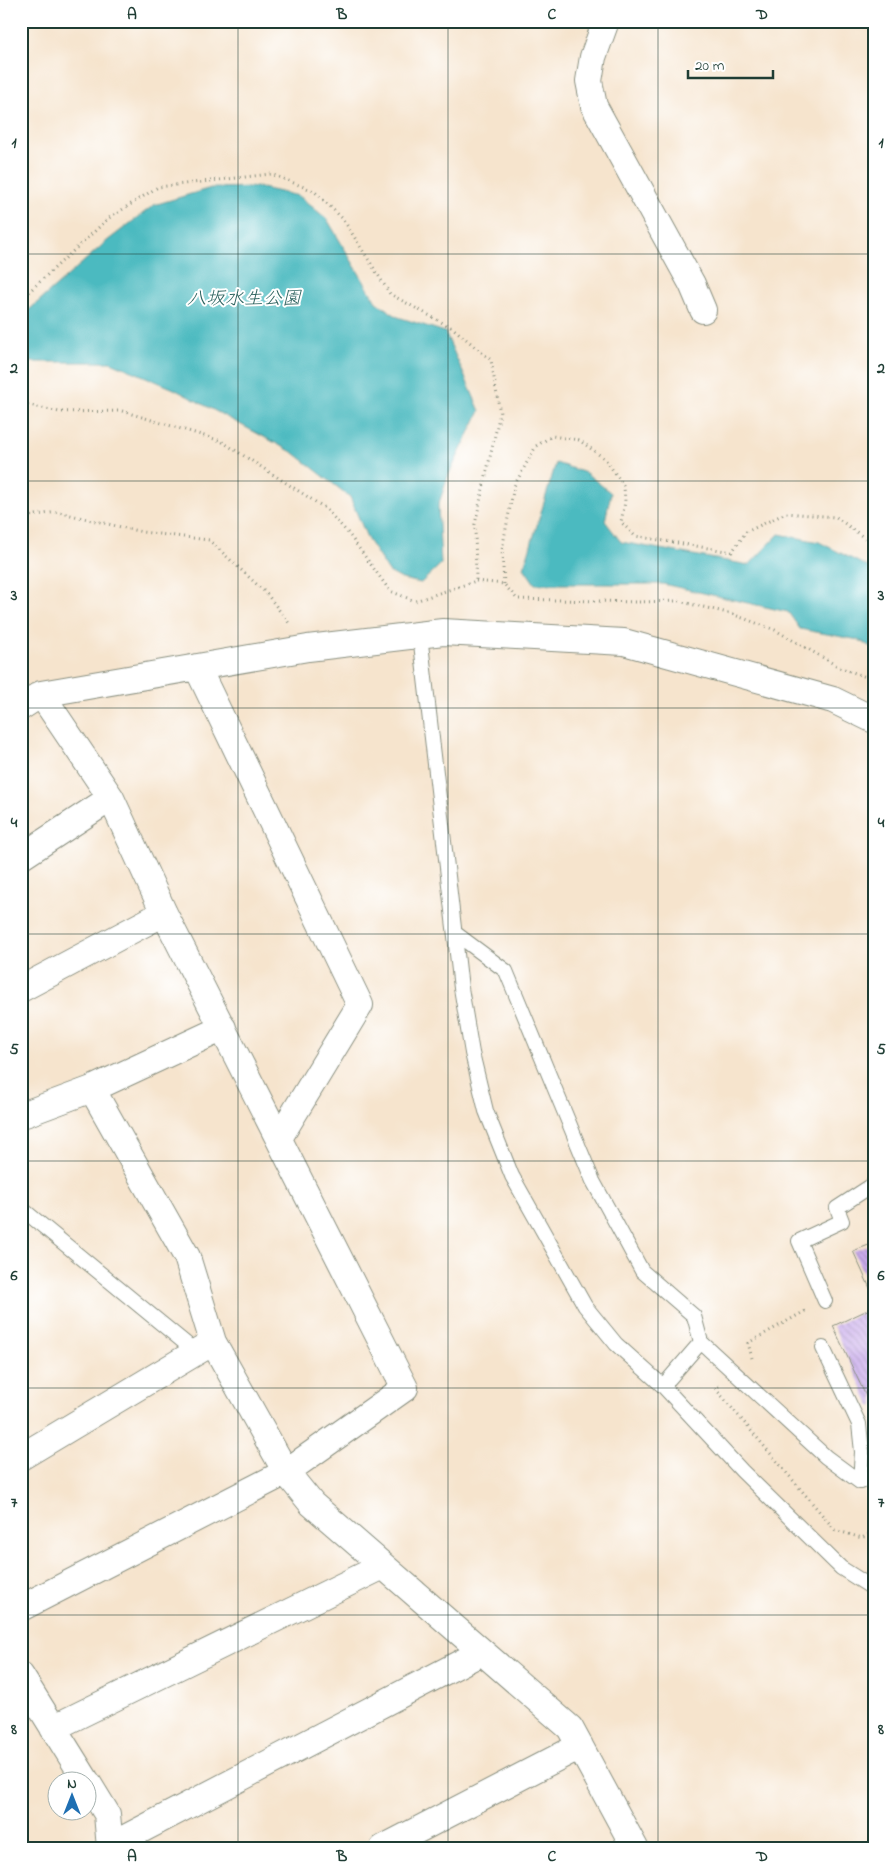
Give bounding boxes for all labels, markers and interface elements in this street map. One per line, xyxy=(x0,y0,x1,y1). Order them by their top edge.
text: A xyxy=(127,3,137,27)
text: B xyxy=(336,3,348,27)
text: C xyxy=(548,3,557,27)
text: D xyxy=(755,3,768,27)
scale bar xyxy=(688,48,772,80)
text: 20 m xyxy=(695,55,725,77)
text: 1 xyxy=(11,131,17,155)
text: 1 xyxy=(878,131,884,155)
water label: 八坂水生公園 xyxy=(187,286,302,313)
text: 2 xyxy=(9,357,18,381)
text: 2 xyxy=(876,357,885,381)
text: 3 xyxy=(10,584,18,608)
text: 3 xyxy=(877,584,885,608)
text: 4 xyxy=(10,811,18,835)
text: 4 xyxy=(877,811,885,835)
text: 5 xyxy=(9,1038,19,1062)
text: 5 xyxy=(876,1038,886,1062)
text: 6 xyxy=(9,1264,18,1288)
text: 6 xyxy=(876,1264,885,1288)
text: 7 xyxy=(11,1491,18,1515)
text: 7 xyxy=(878,1491,885,1515)
text: 8 xyxy=(10,1718,17,1742)
text: 8 xyxy=(877,1718,884,1742)
north arrow xyxy=(48,1772,98,1822)
text: N xyxy=(67,1774,77,1795)
text: A xyxy=(127,1845,137,1869)
text: B xyxy=(336,1845,348,1869)
text: C xyxy=(548,1845,557,1869)
text: D xyxy=(755,1845,768,1869)

